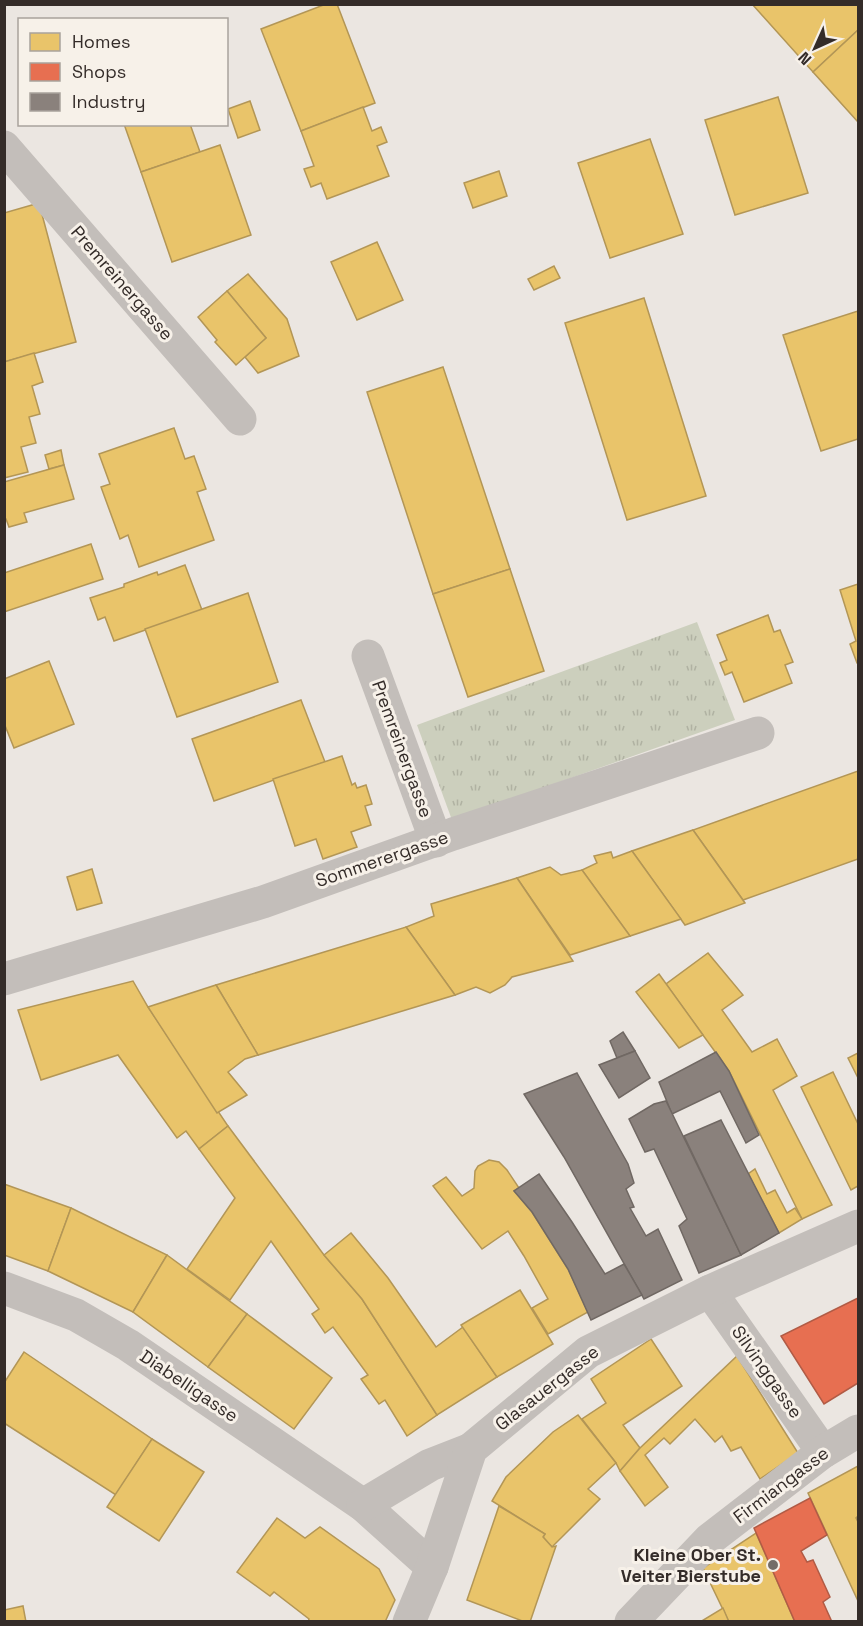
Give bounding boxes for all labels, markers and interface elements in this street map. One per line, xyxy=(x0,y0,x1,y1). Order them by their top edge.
legend xyxy=(18,18,228,126)
north arrow xyxy=(785,18,845,78)
text: Homes xyxy=(72,30,131,53)
text: N xyxy=(794,47,816,69)
text: Shops xyxy=(72,60,126,83)
text: Industry xyxy=(72,90,145,113)
street label: Premreinergasse xyxy=(66,221,178,345)
street label: Premreinergasse xyxy=(367,677,438,821)
street label: Sommerergasse xyxy=(312,825,451,892)
street label: Silvinggasse xyxy=(727,1321,808,1423)
street label: Glasauergasse xyxy=(490,1340,603,1435)
street label: Diabelligasse xyxy=(136,1344,243,1427)
street label: Firmiangasse xyxy=(728,1441,833,1528)
place label: Kleine Ober St. Veiter Bierstube xyxy=(621,1543,761,1587)
marker: Kleine Ober St. Veiter Bierstube xyxy=(766,1558,780,1572)

